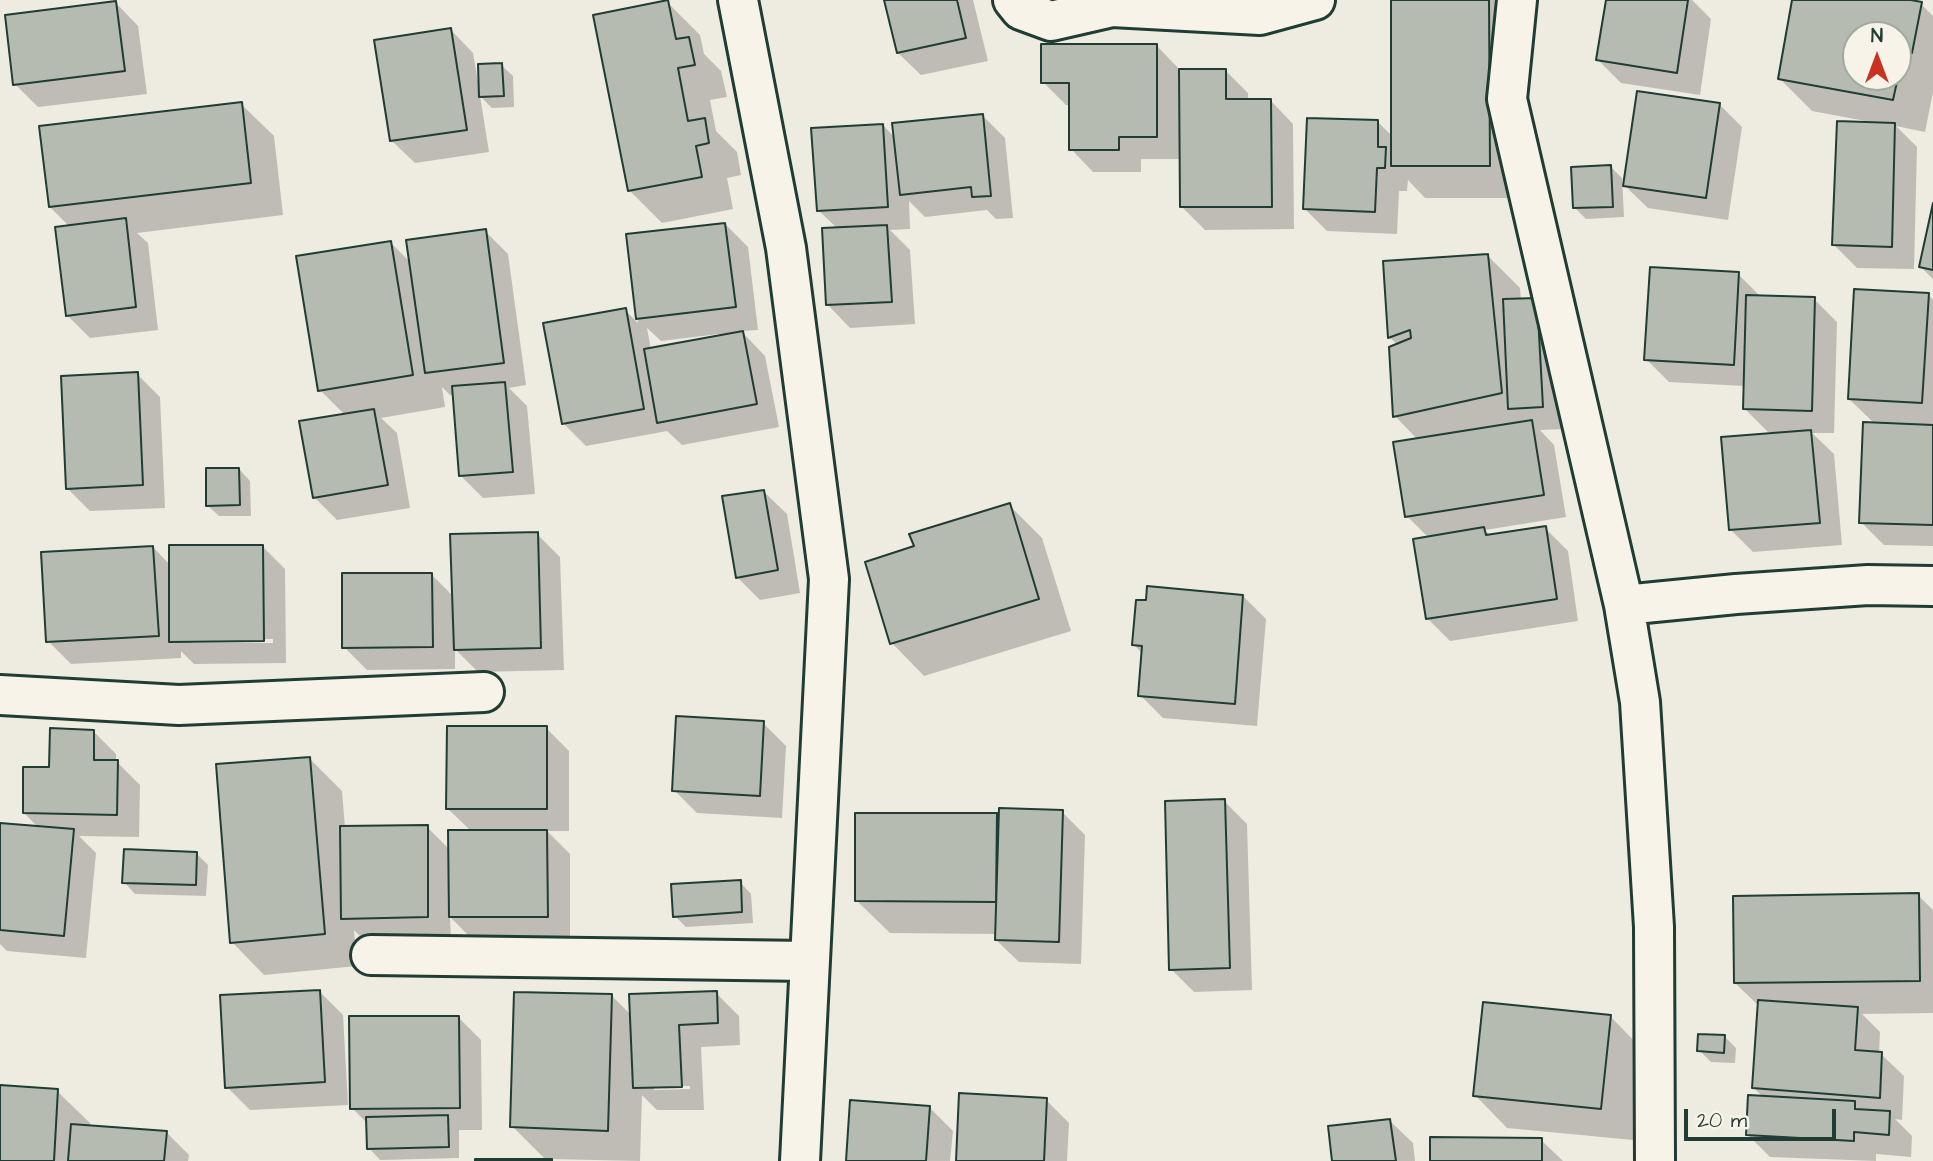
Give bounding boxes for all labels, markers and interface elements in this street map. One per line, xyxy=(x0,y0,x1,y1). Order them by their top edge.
north arrow xyxy=(1842,21,1912,91)
text: N xyxy=(1871,23,1883,50)
scale bar xyxy=(1688,1094,1840,1138)
text: 20 m xyxy=(1697,1106,1747,1135)

